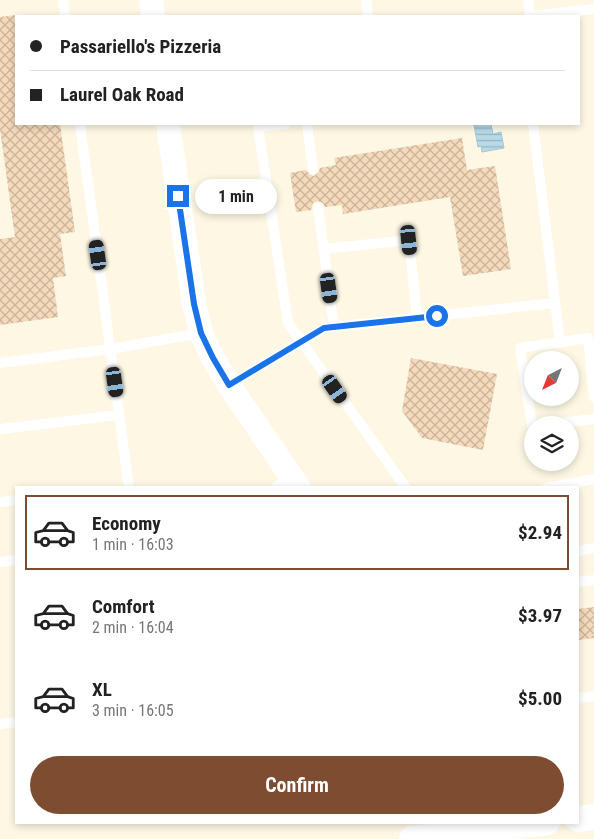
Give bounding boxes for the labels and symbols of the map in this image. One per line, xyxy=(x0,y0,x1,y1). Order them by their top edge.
callout: 1 min xyxy=(196,178,278,214)
route end xyxy=(167,185,189,207)
car xyxy=(399,224,418,256)
car xyxy=(88,239,107,271)
car xyxy=(319,272,338,304)
route start xyxy=(426,305,448,327)
north arrow xyxy=(524,351,579,406)
car xyxy=(105,366,124,398)
car xyxy=(320,372,349,406)

